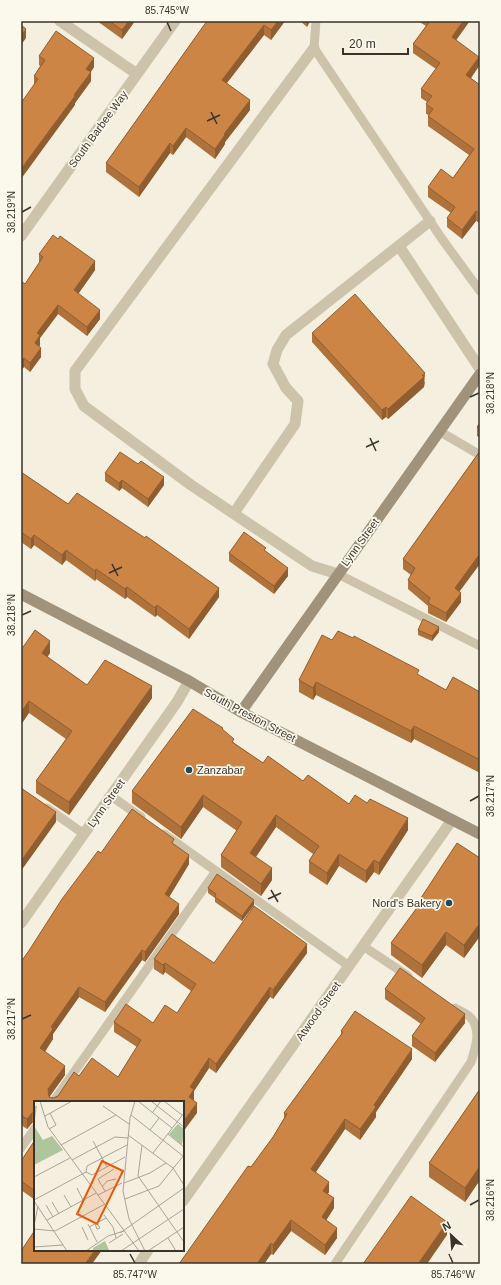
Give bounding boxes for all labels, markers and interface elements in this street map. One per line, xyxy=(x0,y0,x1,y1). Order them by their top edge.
text: 85.745°W xyxy=(145,5,190,16)
scale bar xyxy=(343,30,408,56)
text: 20 m xyxy=(349,37,376,51)
street label: South Barbee Way xyxy=(66,88,130,170)
text: 38.219°N xyxy=(6,191,17,233)
text: 38.218°N xyxy=(485,372,496,414)
street label: Lynn Street xyxy=(339,516,381,568)
text: 38.218°N xyxy=(6,594,17,636)
street label: South Preston Street xyxy=(202,686,298,744)
place label: Zanzabar xyxy=(197,764,244,776)
marker: Zanzabar xyxy=(184,765,194,775)
text: 38.217°N xyxy=(485,775,496,817)
street label: Lynn Street xyxy=(85,777,127,829)
place label: Nord's Bakery xyxy=(372,897,441,909)
marker: Nord's Bakery xyxy=(444,898,454,908)
street label: Atwood Street xyxy=(293,979,343,1043)
text: 38.217°N xyxy=(6,998,17,1040)
inset map xyxy=(34,1101,184,1251)
text: 38.216°N xyxy=(485,1179,496,1221)
north arrow xyxy=(431,1215,471,1255)
text: N xyxy=(440,1219,453,1233)
text: 85.747°W xyxy=(113,1269,158,1280)
text: 85.746°W xyxy=(431,1269,476,1280)

